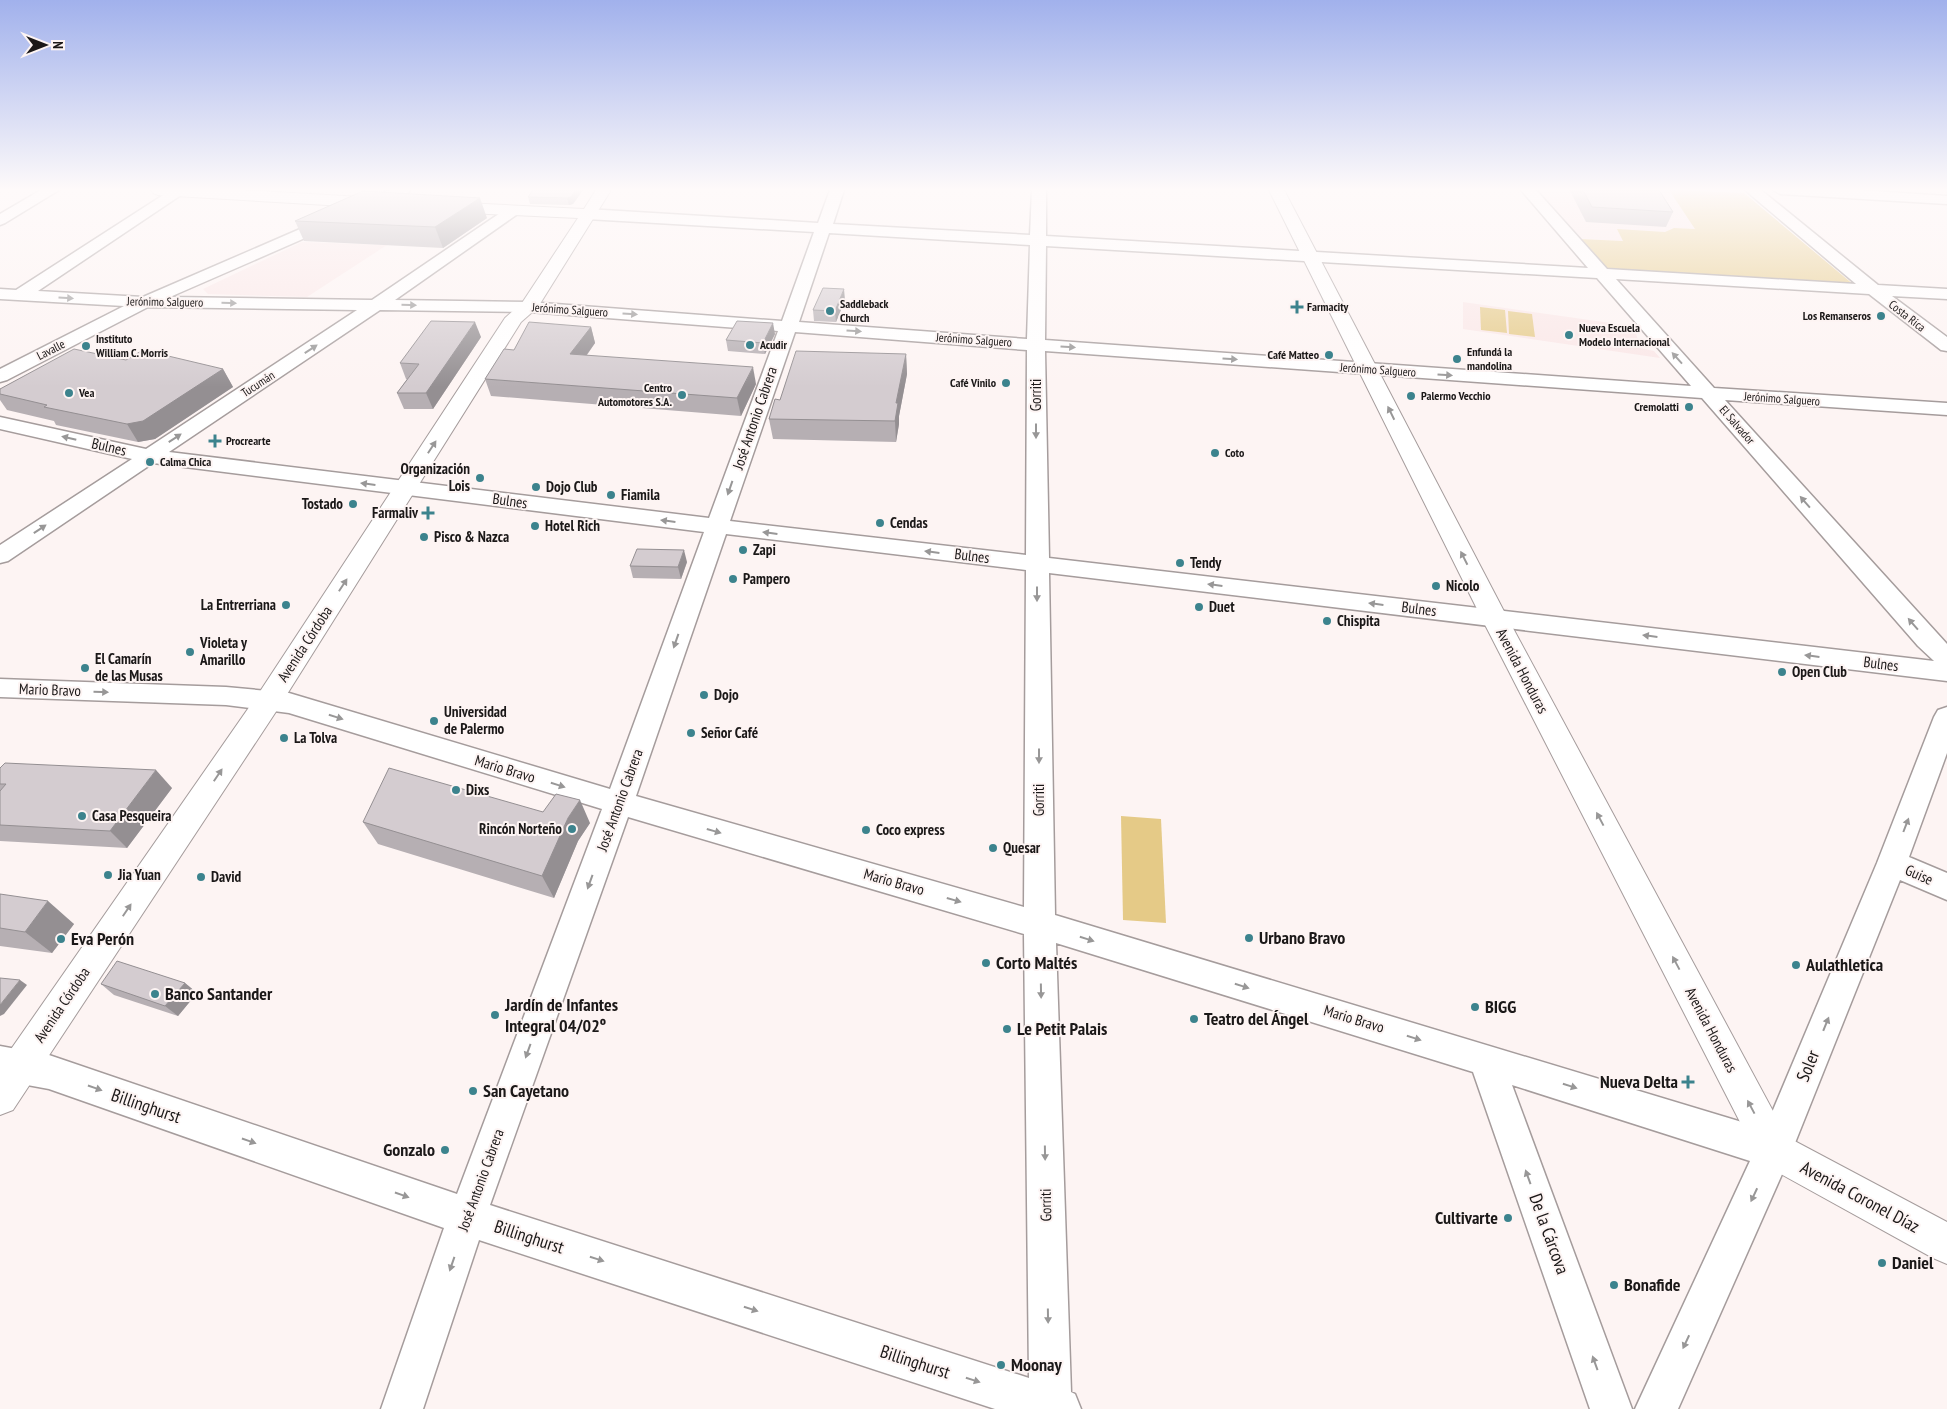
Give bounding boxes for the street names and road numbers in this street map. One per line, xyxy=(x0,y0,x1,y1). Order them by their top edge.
street label: Jerónimo Salguero xyxy=(126,293,203,310)
street label: Costa Rica xyxy=(1886,297,1929,335)
street label: Jerónimo Salguero xyxy=(530,299,609,320)
street label: Jerónimo Salguero xyxy=(934,329,1013,350)
street label: Lavalle xyxy=(34,336,67,363)
street label: Jerónimo Salguero xyxy=(1338,359,1417,380)
street label: José Antonio Cabrera xyxy=(728,364,781,473)
street label: Tucumán xyxy=(238,367,277,400)
street label: Gorriti xyxy=(1026,379,1045,411)
street label: Jerónimo Salguero xyxy=(1742,388,1821,409)
street label: El Salvador xyxy=(1717,402,1759,448)
street label: Bulnes xyxy=(90,433,128,460)
street label: Bulnes xyxy=(491,489,529,512)
street label: Bulnes xyxy=(954,544,991,567)
street label: Bulnes xyxy=(1401,597,1438,620)
street label: Avenida Córdoba xyxy=(273,602,336,685)
street label: Avenida Honduras xyxy=(1492,625,1553,716)
street label: Bulnes xyxy=(1863,652,1900,675)
street label: Mario Bravo xyxy=(19,679,81,700)
street label: José Antonio Cabrera xyxy=(592,746,647,854)
street label: Mario Bravo xyxy=(473,750,538,787)
street label: Gorriti xyxy=(1029,784,1048,816)
street label: Guise xyxy=(1902,860,1936,889)
street label: Mario Bravo xyxy=(862,864,927,899)
street label: Avenida Córdoba xyxy=(29,963,94,1046)
street label: Avenida Honduras xyxy=(1681,984,1742,1075)
street label: Mario Bravo xyxy=(1322,1000,1387,1037)
street label: Soler xyxy=(1791,1047,1824,1085)
street label: Billinghurst xyxy=(108,1083,184,1128)
street label: José Antonio Cabrera xyxy=(453,1126,508,1234)
street label: Avenida Coronel Díaz xyxy=(1797,1156,1924,1238)
street label: Gorriti xyxy=(1036,1188,1055,1222)
street label: De la Cárcova xyxy=(1524,1190,1575,1277)
street label: Billinghurst xyxy=(491,1214,567,1259)
street label: Billinghurst xyxy=(877,1339,953,1384)

